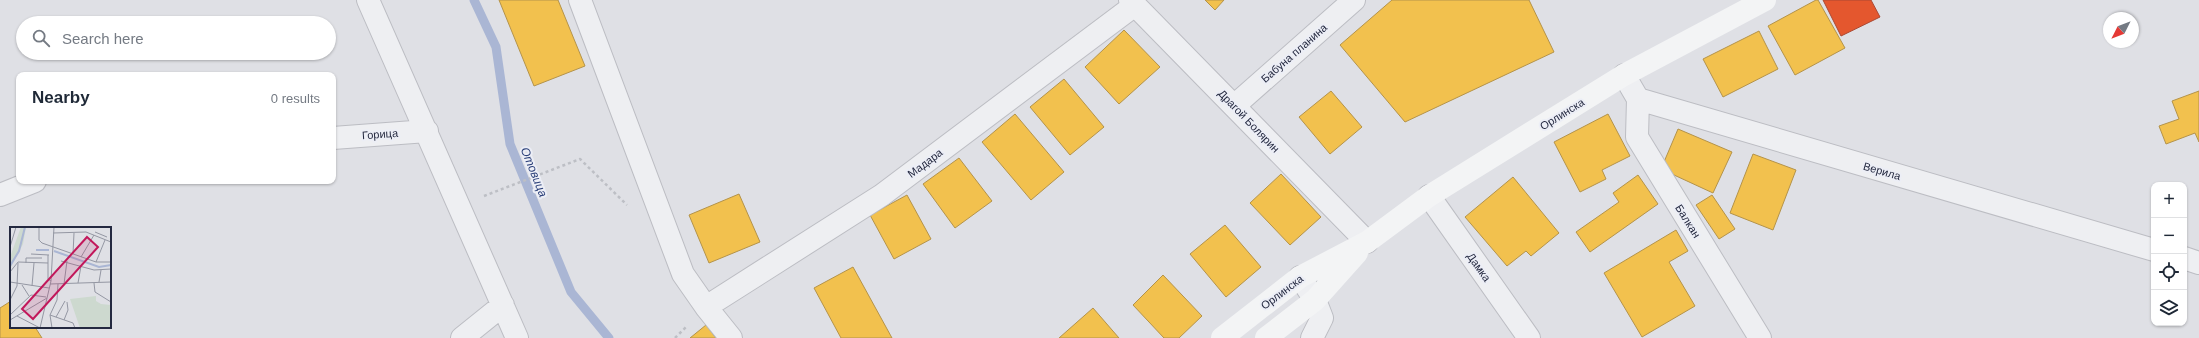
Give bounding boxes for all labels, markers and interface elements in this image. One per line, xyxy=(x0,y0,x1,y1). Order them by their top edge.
north arrow xyxy=(2103,12,2139,48)
search box xyxy=(16,16,336,60)
street label: Бабуна планина xyxy=(1259,21,1330,85)
icon: search xyxy=(30,27,52,49)
text: Search here xyxy=(62,30,144,47)
street label: Драгой Болярин xyxy=(1216,87,1282,155)
text: Nearby xyxy=(32,88,90,107)
text: 0 results xyxy=(271,91,320,106)
street label: Орлинска xyxy=(1538,95,1587,132)
street label: Горица xyxy=(362,127,399,141)
water label: Отовица xyxy=(518,145,550,199)
street label: Мадара xyxy=(905,146,945,180)
street label: Верила xyxy=(1862,160,1903,182)
map controls xyxy=(2151,182,2187,326)
button: + xyxy=(2151,182,2187,218)
street label: Балкан xyxy=(1673,202,1703,240)
button: − xyxy=(2151,218,2187,254)
inset map xyxy=(10,227,111,328)
street label: Дамка xyxy=(1465,250,1494,284)
button: locate xyxy=(2151,254,2187,290)
street label: Орлинска xyxy=(1259,272,1306,312)
button: layers xyxy=(2151,290,2187,326)

